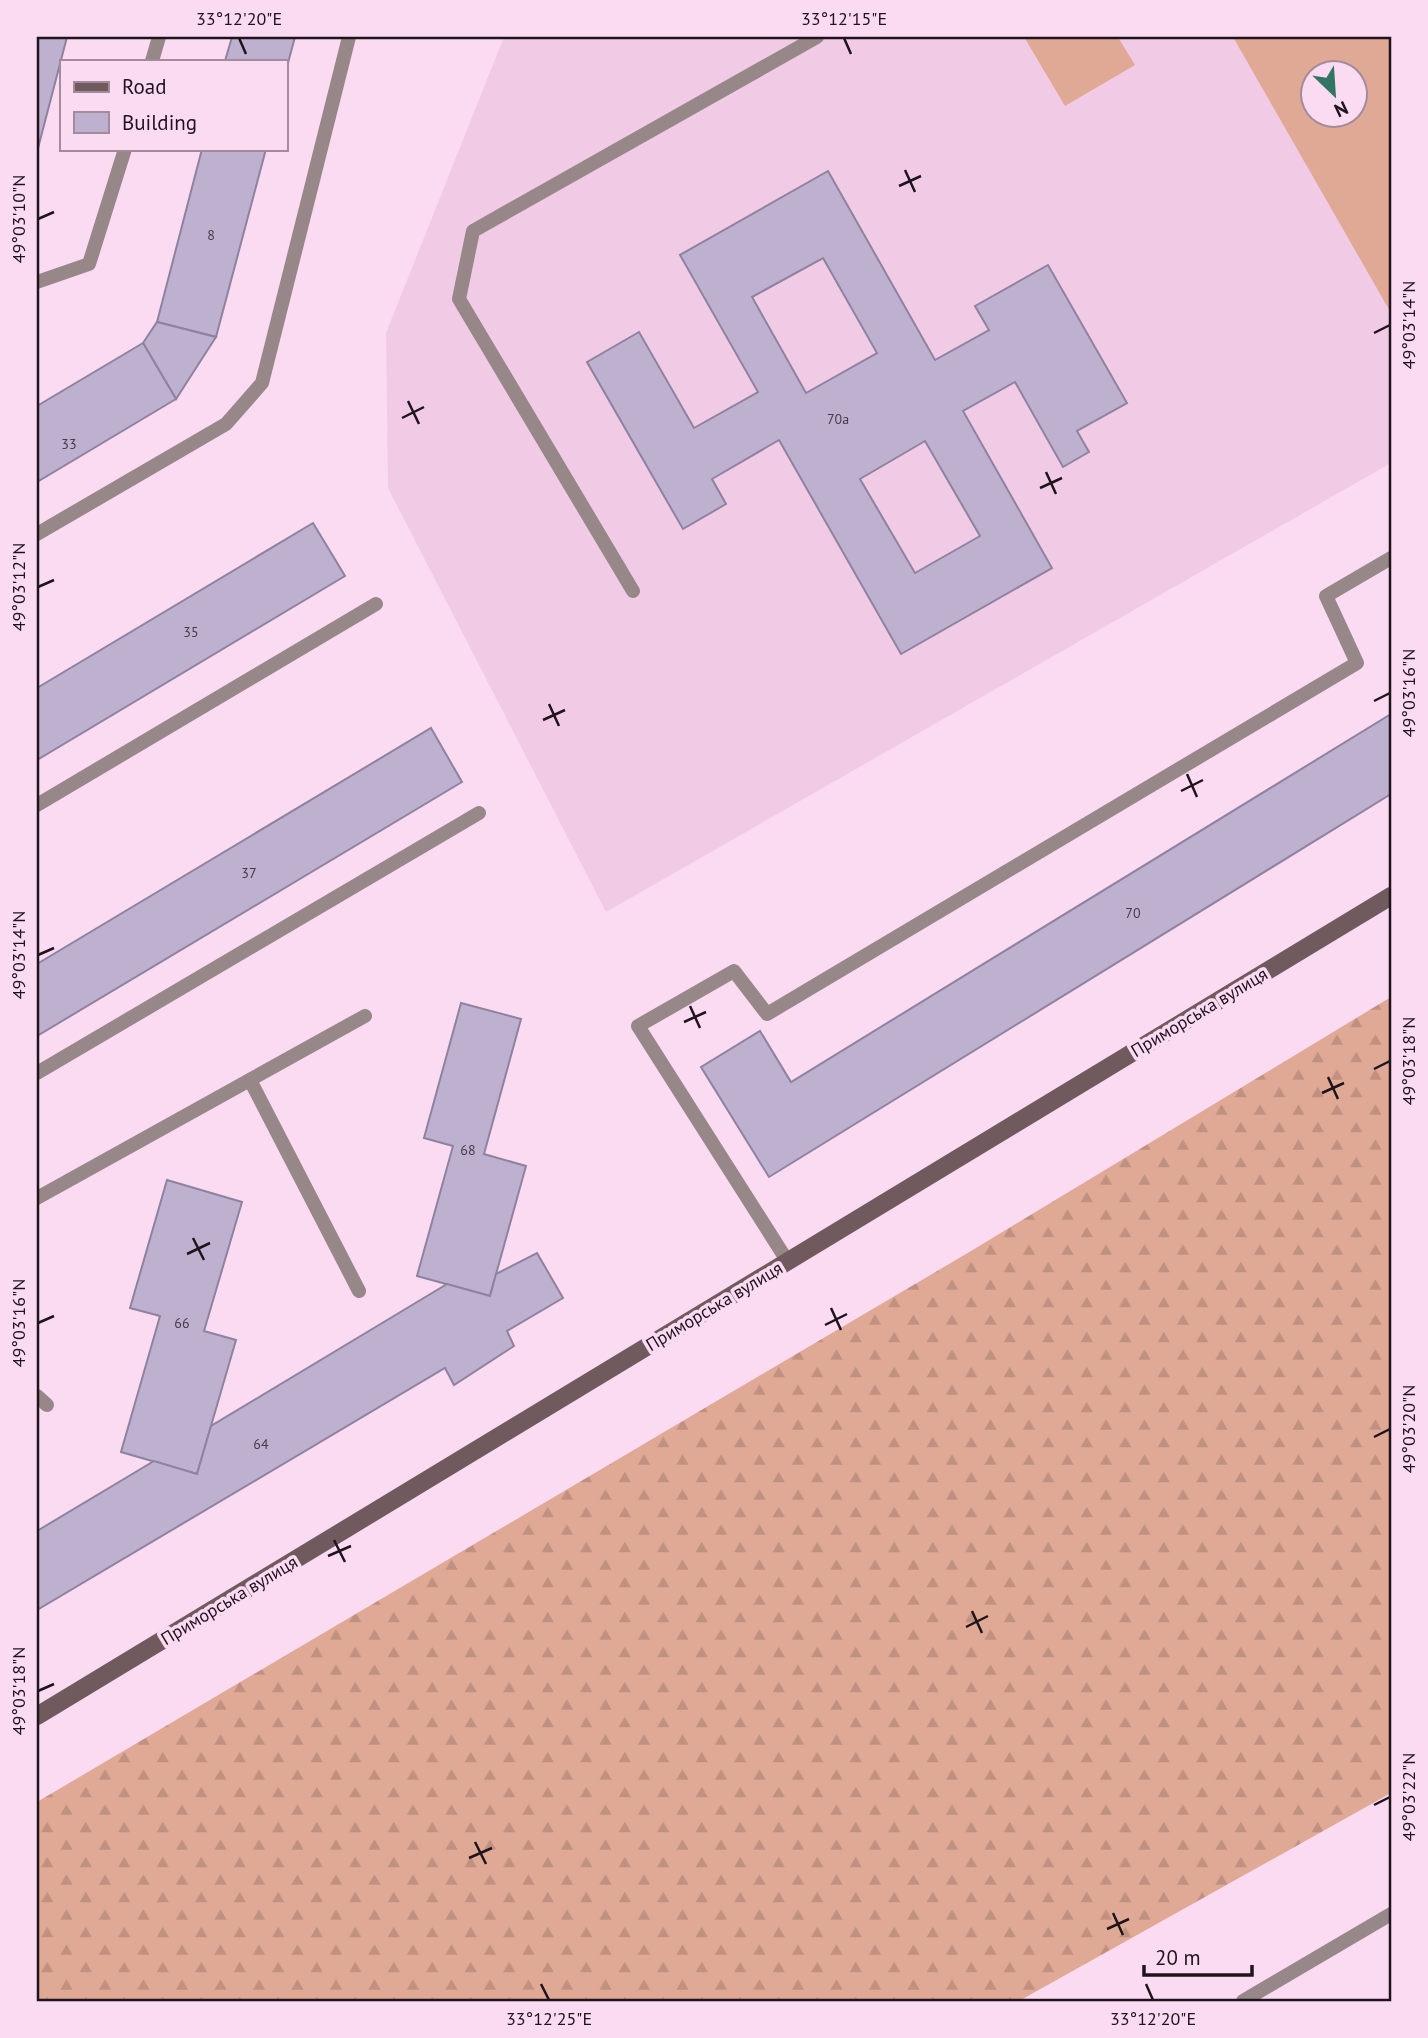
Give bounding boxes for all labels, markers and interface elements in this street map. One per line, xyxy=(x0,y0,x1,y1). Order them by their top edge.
text: 33°12'20"E xyxy=(196,7,282,30)
text: 33°12'15"E xyxy=(801,7,887,30)
legend xyxy=(60,60,287,150)
north arrow xyxy=(1298,60,1368,130)
text: Road xyxy=(122,73,166,100)
text: N xyxy=(1330,96,1352,123)
text: Building xyxy=(122,109,197,136)
text: 49°03'10"N xyxy=(7,175,30,263)
house number: 8 xyxy=(207,226,215,244)
text: 49°03'14"N xyxy=(1397,281,1420,369)
house number: 70а xyxy=(827,410,849,428)
house number: 33 xyxy=(61,435,77,453)
text: 49°03'12"N xyxy=(7,543,30,631)
house number: 35 xyxy=(183,623,199,641)
text: 49°03'16"N xyxy=(1397,649,1420,737)
house number: 37 xyxy=(241,864,257,882)
house number: 70 xyxy=(1125,904,1141,922)
text: 49°03'14"N xyxy=(7,911,30,999)
street label: Приморська вулиця xyxy=(1126,962,1272,1062)
text: 49°03'18"N xyxy=(1397,1017,1420,1105)
house number: 68 xyxy=(460,1141,476,1159)
street label: Приморська вулиця xyxy=(641,1256,787,1356)
text: 49°03'16"N xyxy=(7,1279,30,1367)
house number: 66 xyxy=(174,1314,190,1332)
text: 49°03'20"N xyxy=(1397,1385,1420,1473)
house number: 64 xyxy=(253,1435,269,1453)
street label: Приморська вулиця xyxy=(156,1550,302,1650)
text: 49°03'18"N xyxy=(7,1647,30,1735)
text: 49°03'22"N xyxy=(1397,1753,1420,1841)
scale bar xyxy=(1144,1933,1253,1977)
text: 20 m xyxy=(1155,1944,1201,1971)
text: 33°12'25"E xyxy=(506,2007,592,2030)
text: 33°12'20"E xyxy=(1110,2007,1196,2030)

